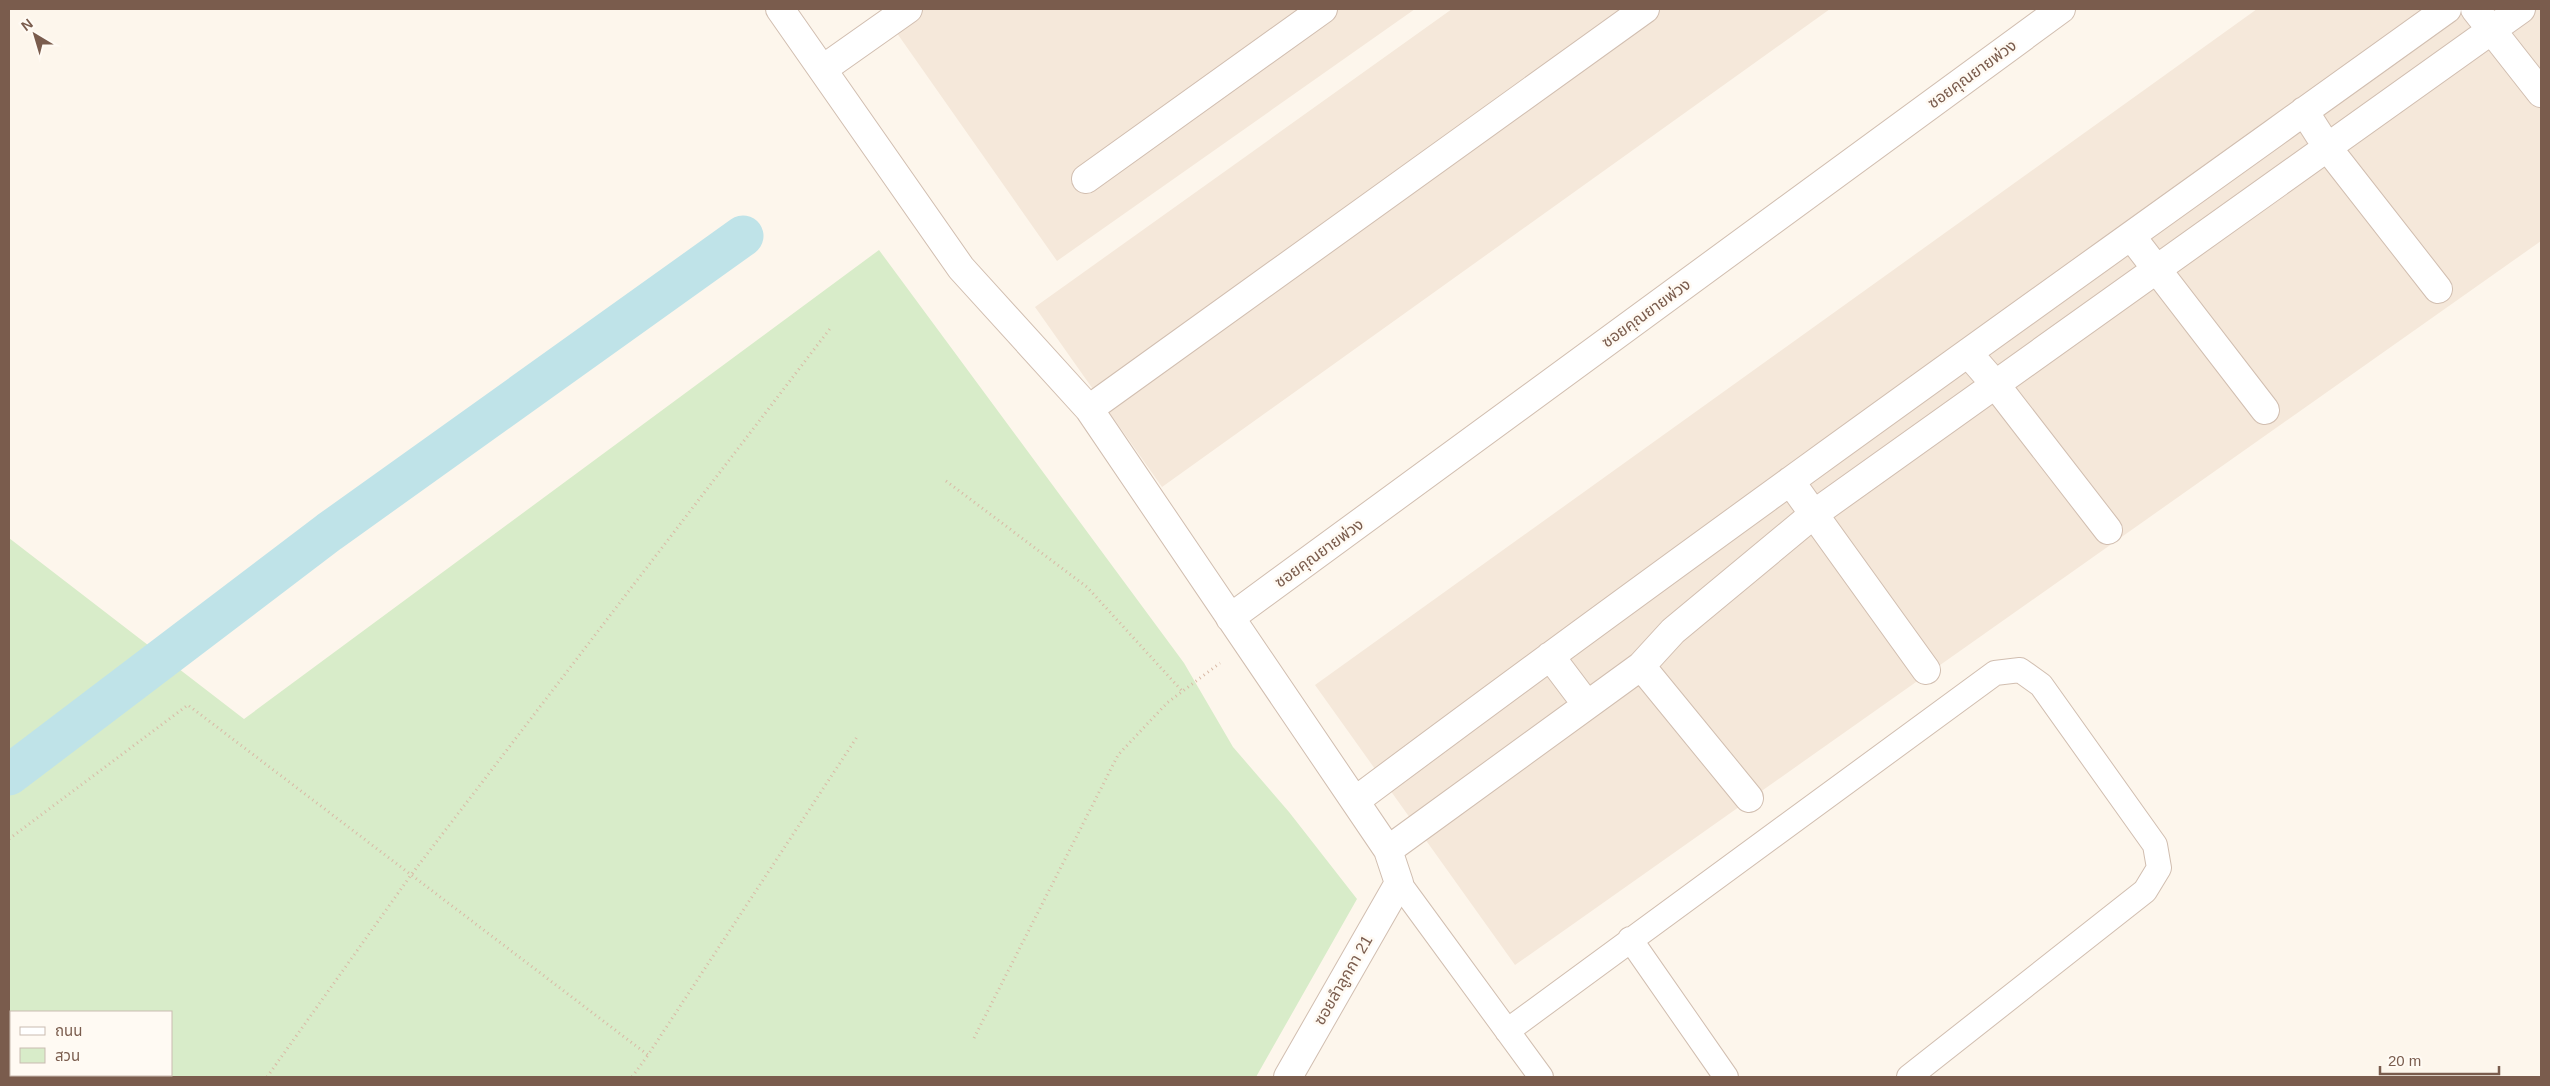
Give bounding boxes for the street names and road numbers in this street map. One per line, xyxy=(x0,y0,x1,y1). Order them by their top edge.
street label: ซอยคุณยายพ่วง xyxy=(1925,36,2020,113)
street label: ซอยคุณยายพ่วง xyxy=(1599,275,1694,352)
street label: ซอยคุณยายพ่วง xyxy=(1272,515,1367,592)
street label: ซอยลำลูกกา 21 xyxy=(1311,932,1376,1028)

